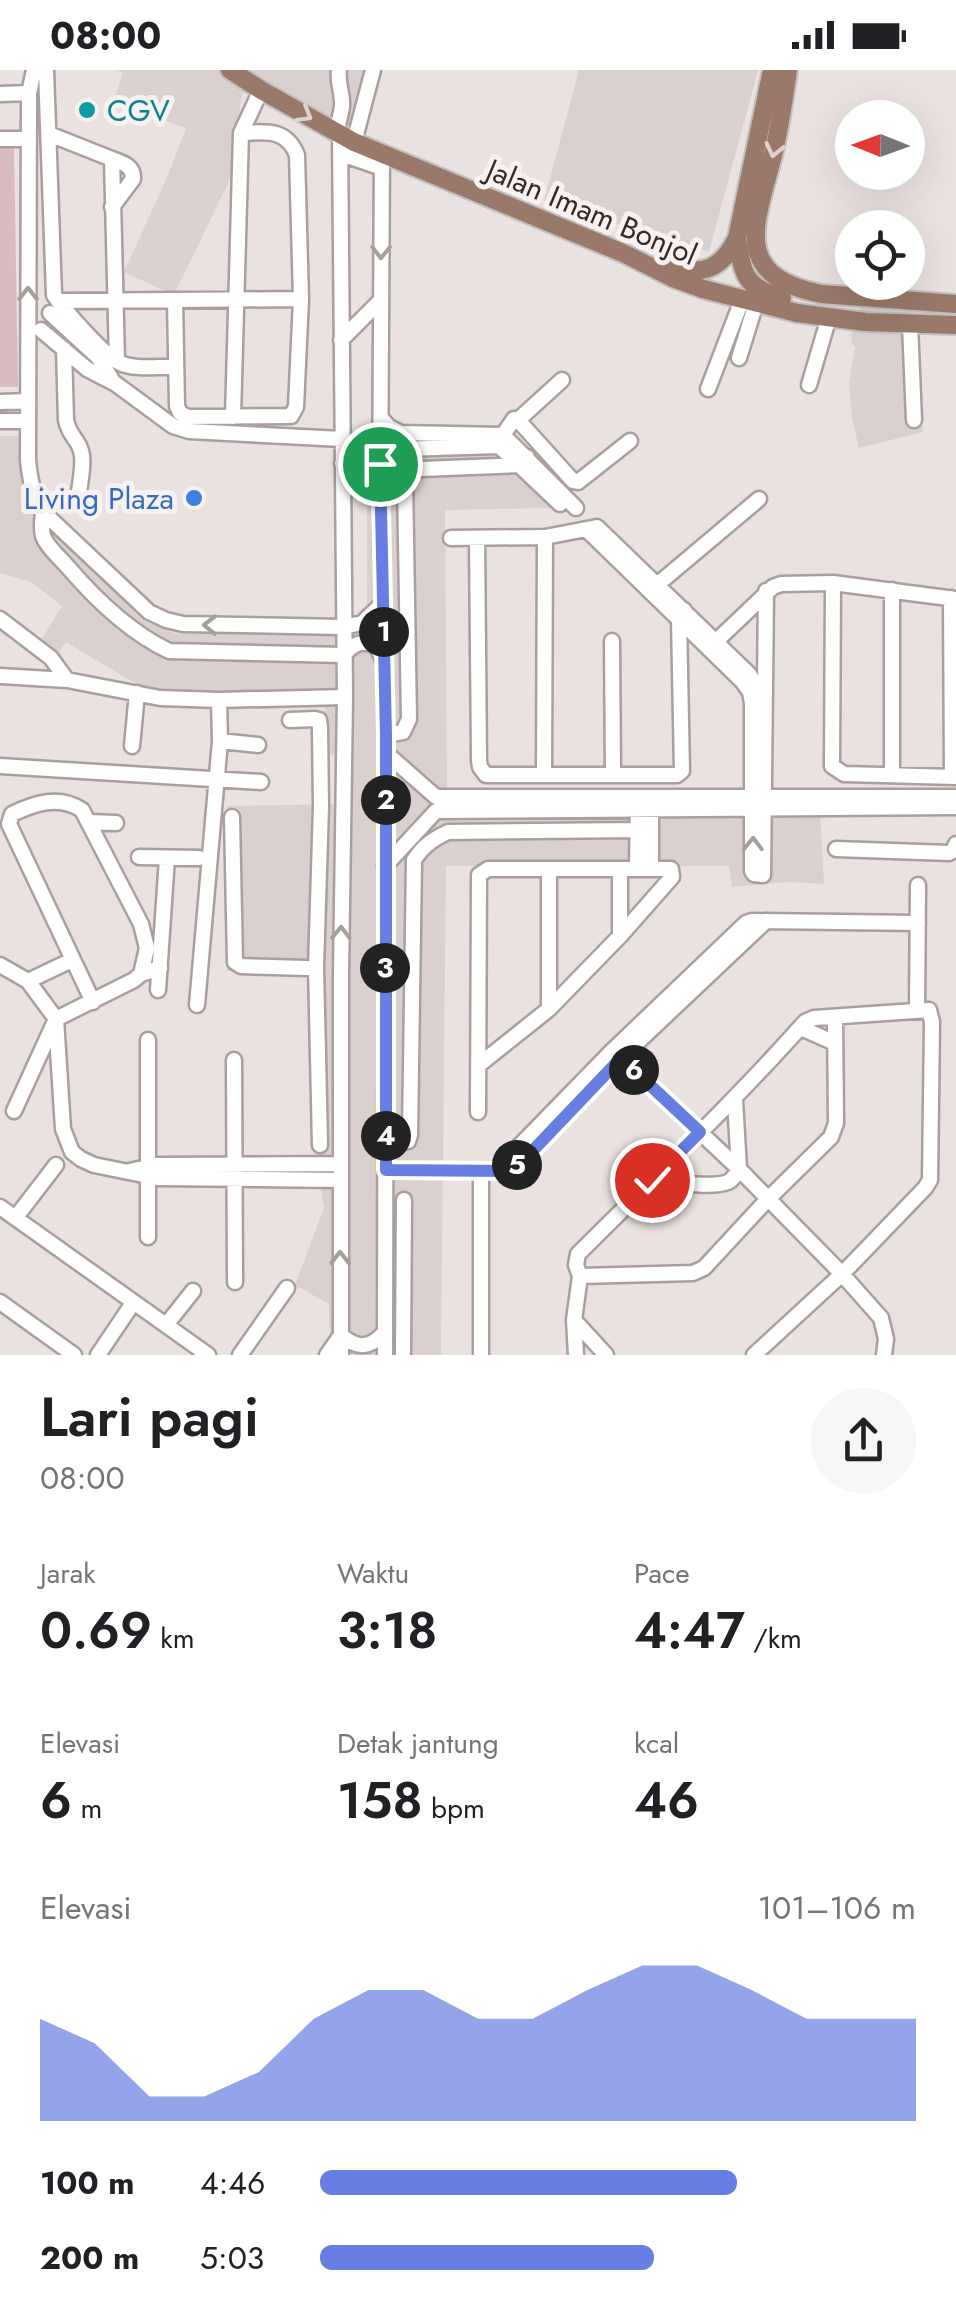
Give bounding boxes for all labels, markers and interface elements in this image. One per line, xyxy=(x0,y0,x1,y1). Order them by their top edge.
text: 08:00 xyxy=(50,8,162,63)
place label: CGV xyxy=(107,89,170,132)
marker: CGV xyxy=(76,99,98,121)
north arrow xyxy=(835,100,925,190)
map controls xyxy=(835,100,925,300)
one-way arrow xyxy=(294,103,312,122)
one-way arrow xyxy=(765,141,786,158)
street label: Jalan Imam Bonjol xyxy=(476,147,704,276)
button: locate xyxy=(835,210,925,300)
one-way arrow xyxy=(370,244,392,260)
one-way arrow xyxy=(17,286,39,302)
pin xyxy=(338,422,423,507)
icon: arrive xyxy=(353,437,408,492)
place label: Living Plaza xyxy=(24,477,174,520)
marker: Living Plaza xyxy=(183,487,205,509)
pin: 1 xyxy=(359,607,409,657)
text: 1 xyxy=(377,611,391,652)
one-way arrow xyxy=(202,614,218,636)
pin: 2 xyxy=(361,775,411,825)
text: 2 xyxy=(377,779,395,820)
one-way arrow xyxy=(742,836,763,852)
one-way arrow xyxy=(331,924,352,940)
pin: 3 xyxy=(360,943,410,993)
text: 3 xyxy=(376,947,394,988)
pin: 6 xyxy=(609,1045,659,1095)
text: 6 xyxy=(625,1049,643,1090)
pin: 4 xyxy=(361,1111,411,1161)
text: 4 xyxy=(376,1115,396,1156)
pin xyxy=(610,1138,695,1223)
pin: 5 xyxy=(492,1140,542,1190)
text: 5 xyxy=(508,1144,526,1185)
icon: check xyxy=(625,1153,680,1208)
one-way arrow xyxy=(329,1249,351,1264)
text: Lari pagi xyxy=(40,1377,259,1457)
button: share xyxy=(811,1388,916,1493)
text: 08:00 xyxy=(40,1455,125,1501)
text: Jarak xyxy=(40,1553,96,1594)
text: Waktu xyxy=(337,1553,409,1594)
text: Pace xyxy=(634,1553,690,1594)
text: 0.69 xyxy=(40,1594,152,1667)
text: 3:18 xyxy=(337,1594,437,1667)
text: 4:47 xyxy=(634,1594,745,1667)
text: km xyxy=(152,1618,194,1659)
text: /km xyxy=(745,1618,802,1659)
text: Elevasi xyxy=(40,1723,120,1764)
text: Detak jantung xyxy=(337,1723,499,1764)
text: kcal xyxy=(634,1723,679,1764)
text: 6 xyxy=(40,1764,72,1837)
text: 158 xyxy=(337,1764,423,1837)
text: 46 xyxy=(634,1764,699,1837)
text: m xyxy=(72,1788,102,1829)
text: bpm xyxy=(423,1788,485,1829)
text: Elevasi xyxy=(40,1885,132,1931)
text: 101–106 m xyxy=(758,1885,916,1931)
text: 100 m xyxy=(40,2160,135,2206)
text: 4:46 xyxy=(200,2160,265,2206)
text: 200 m xyxy=(40,2235,139,2281)
text: 5:03 xyxy=(200,2235,264,2281)

